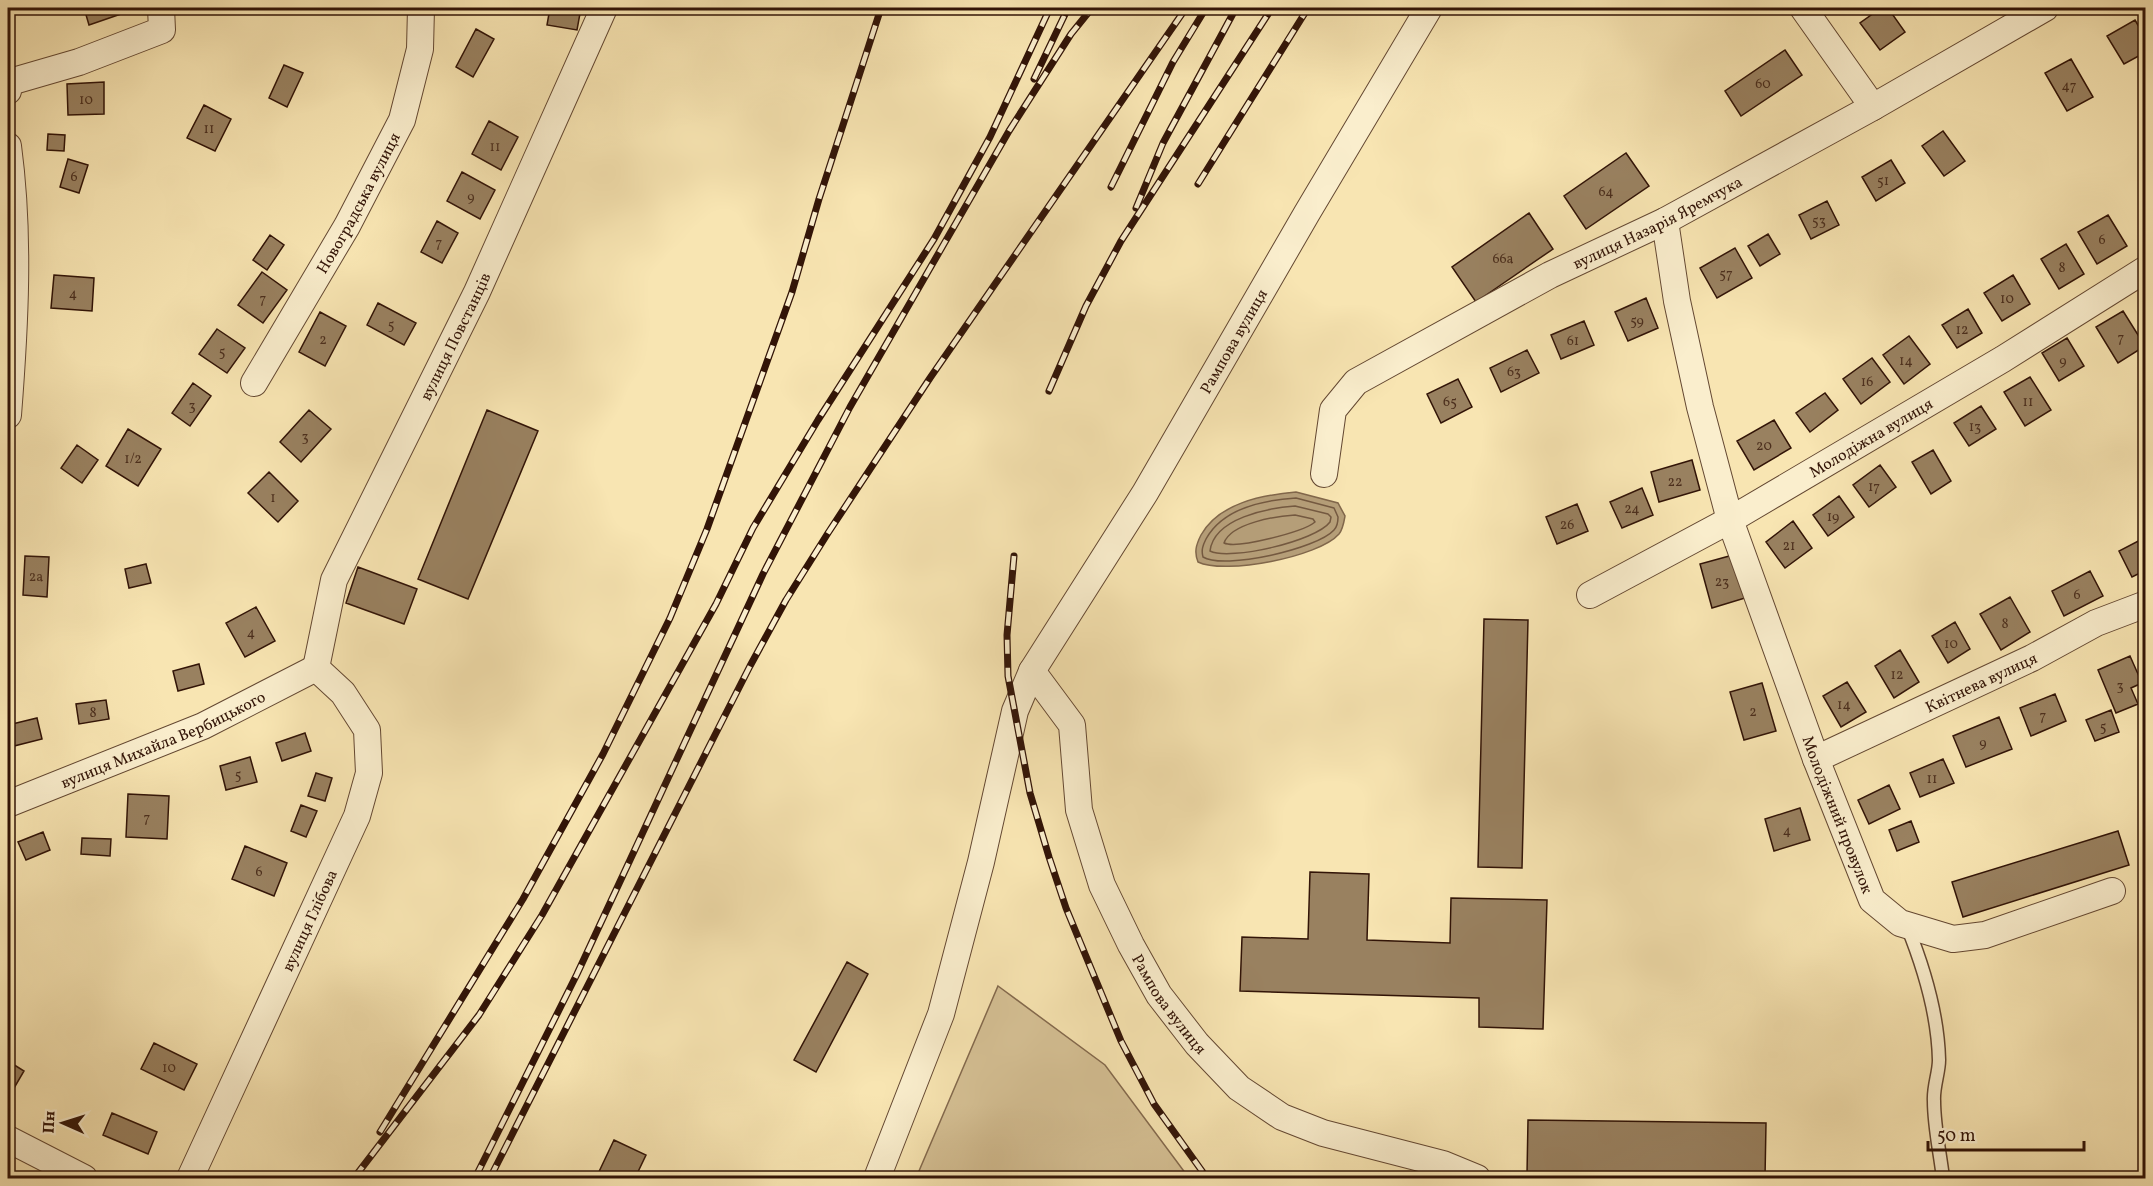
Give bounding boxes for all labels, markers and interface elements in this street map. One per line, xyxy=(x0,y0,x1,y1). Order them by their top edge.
house number: 60 xyxy=(1755,75,1771,94)
house number: 47 xyxy=(2061,77,2077,96)
house number: 10 xyxy=(79,91,93,110)
house number: 11 xyxy=(204,120,214,139)
street label: Новоградська вулиця xyxy=(312,129,407,278)
house number: 11 xyxy=(490,138,500,157)
house number: 6 xyxy=(70,168,78,187)
street label: вулиця Назарія Яремчука xyxy=(1570,172,1747,276)
house number: 51 xyxy=(1877,172,1889,191)
house number: 64 xyxy=(1598,183,1614,202)
house number: 9 xyxy=(467,188,475,207)
house number: 53 xyxy=(1812,212,1826,231)
house number: 6 xyxy=(2098,231,2106,250)
house number: 7 xyxy=(436,234,443,253)
house number: 66а xyxy=(1492,250,1514,269)
house number: 8 xyxy=(2058,259,2066,278)
house number: 57 xyxy=(1719,265,1733,284)
street label: вулиця Повстанців xyxy=(416,269,497,405)
house number: 4 xyxy=(69,285,77,304)
street label: Рампова вулиця xyxy=(1196,285,1274,398)
house number: 7 xyxy=(260,290,267,309)
house number: 10 xyxy=(2000,290,2014,309)
house number: 59 xyxy=(1630,312,1644,331)
house number: 5 xyxy=(388,316,394,335)
house number: 12 xyxy=(1956,321,1968,340)
house number: 7 xyxy=(2118,329,2125,348)
house number: 2 xyxy=(319,331,327,350)
house number: 61 xyxy=(1567,332,1579,351)
house number: 5 xyxy=(219,343,225,362)
house number: 14 xyxy=(1899,352,1913,371)
house number: 9 xyxy=(2059,352,2067,371)
house number: 63 xyxy=(1507,363,1521,382)
house number: 16 xyxy=(1861,373,1873,392)
house number: 65 xyxy=(1443,393,1457,412)
house number: 11 xyxy=(2023,393,2033,412)
street label: Молодіжна вулиця xyxy=(1806,394,1938,484)
house number: 3 xyxy=(188,397,196,416)
house number: 13 xyxy=(1969,418,1981,437)
house number: 3 xyxy=(301,428,309,447)
house number: 20 xyxy=(1756,437,1772,456)
house number: 1/2 xyxy=(124,450,142,469)
house number: 22 xyxy=(1667,473,1683,492)
house number: 17 xyxy=(1868,478,1880,497)
house number: 1 xyxy=(270,489,276,508)
house number: 24 xyxy=(1624,500,1640,519)
house number: 19 xyxy=(1827,508,1839,527)
house number: 26 xyxy=(1560,516,1574,535)
house number: 21 xyxy=(1783,537,1795,556)
house number: 2а xyxy=(29,568,43,587)
house number: 23 xyxy=(1715,573,1729,592)
house number: 6 xyxy=(2073,586,2081,605)
house number: 8 xyxy=(2001,615,2009,634)
house number: 4 xyxy=(247,624,255,643)
house number: 10 xyxy=(1944,635,1958,654)
street label: Квітнева вулиця xyxy=(1922,648,2041,719)
house number: 12 xyxy=(1891,666,1903,685)
house number: 3 xyxy=(2116,677,2124,696)
street label: вулиця Михайла Вербицького xyxy=(58,687,270,795)
house number: 14 xyxy=(1837,696,1851,715)
house number: 2 xyxy=(1749,703,1757,722)
house number: 8 xyxy=(89,704,97,723)
house number: 7 xyxy=(2040,707,2047,726)
house number: 5 xyxy=(2100,718,2106,737)
street label: Молодіжний провулок xyxy=(1796,733,1878,898)
house number: 9 xyxy=(1979,734,1987,753)
house number: 5 xyxy=(235,766,241,785)
house number: 11 xyxy=(1927,770,1937,789)
house number: 7 xyxy=(144,809,151,828)
house number: 4 xyxy=(1783,822,1791,841)
house number: 6 xyxy=(255,863,263,882)
street label: вулиця Глібова xyxy=(278,866,344,976)
street label: Рампова вулиця xyxy=(1125,951,1210,1060)
house number: 10 xyxy=(162,1059,176,1078)
north arrow xyxy=(33,1093,93,1153)
text: Пн xyxy=(38,1110,62,1134)
scale bar xyxy=(1928,1114,2084,1152)
text: 50 m xyxy=(1937,1124,1976,1149)

